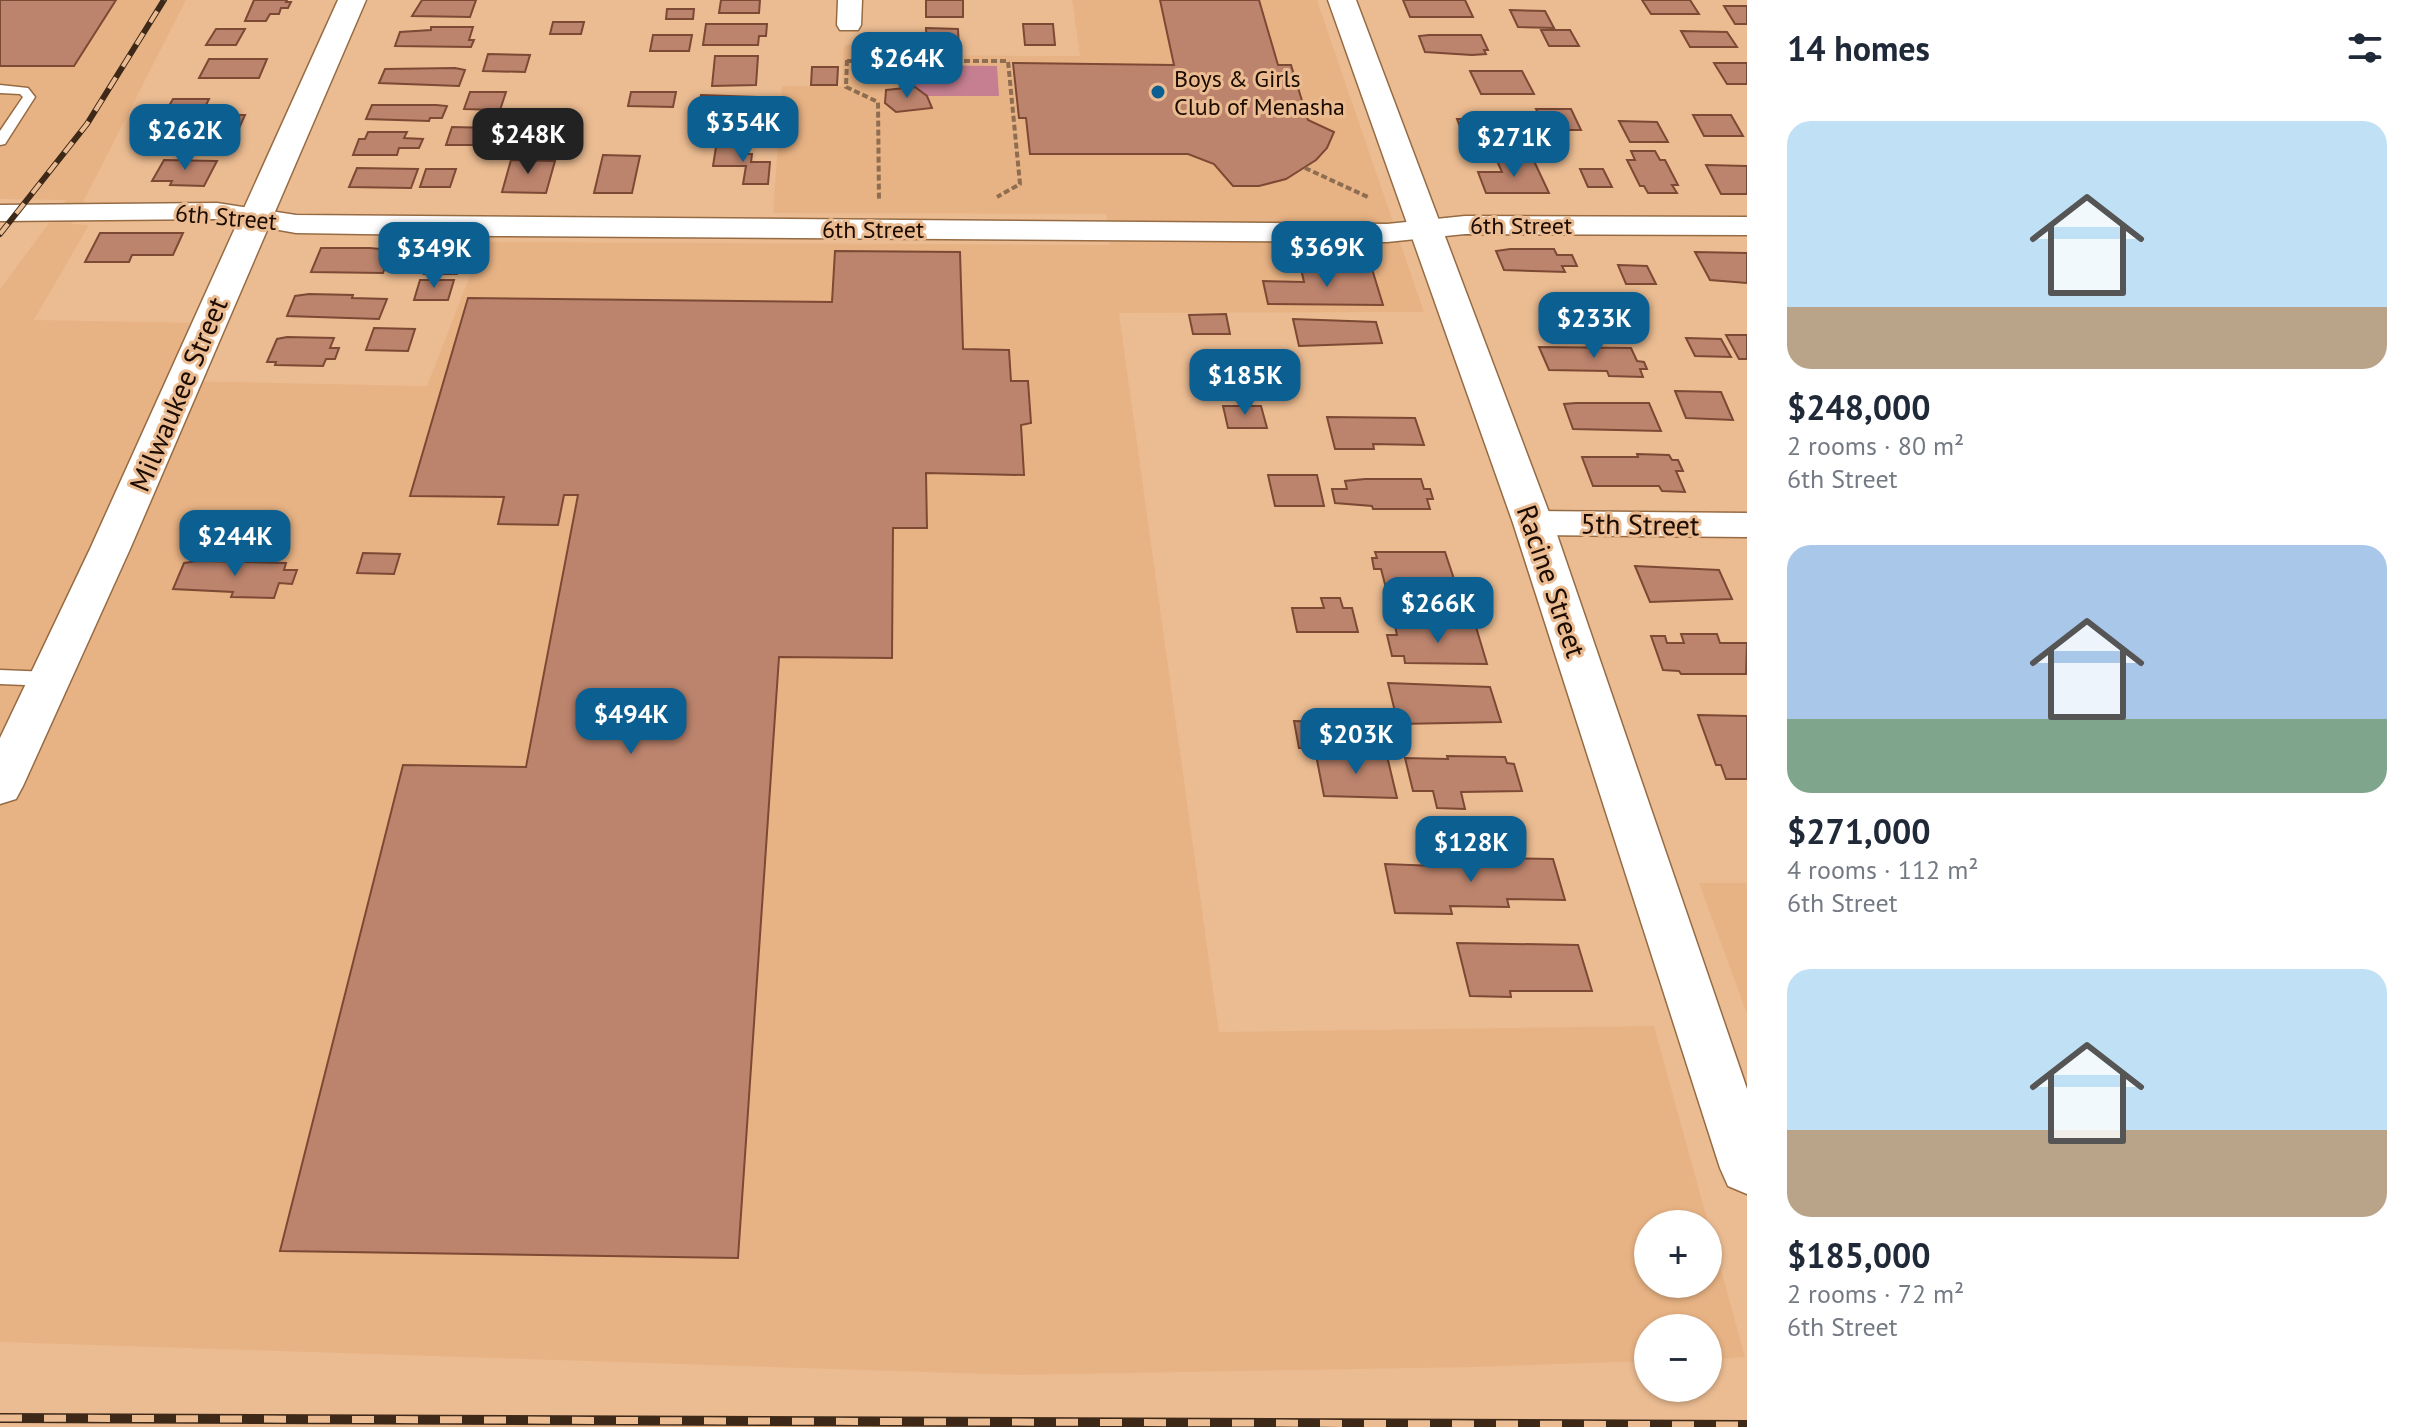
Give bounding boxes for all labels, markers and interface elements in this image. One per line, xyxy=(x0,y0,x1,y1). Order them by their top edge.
text: 14 homes xyxy=(1787,26,1930,70)
icon: filters xyxy=(2343,26,2387,70)
pin: $264K xyxy=(851,32,963,100)
text: $264K xyxy=(869,41,945,74)
place label: Boys & Girls Club of Menasha xyxy=(1174,63,1345,122)
marker: Boys & Girls Club of Menasha xyxy=(1149,83,1167,101)
pin: $354K xyxy=(687,96,799,164)
pin: $262K xyxy=(129,104,241,172)
text: $354K xyxy=(705,105,781,138)
pin: $248K xyxy=(472,108,584,176)
pin: $271K xyxy=(1458,111,1570,179)
text: $262K xyxy=(147,113,223,146)
text: $248K xyxy=(490,117,566,150)
text: $271K xyxy=(1476,120,1552,153)
icon: home xyxy=(2015,173,2159,317)
street label: 6th Street xyxy=(174,197,278,237)
street label: 6th Street xyxy=(1470,210,1572,241)
street label: 6th Street xyxy=(822,214,924,245)
pin: $369K xyxy=(1271,221,1383,289)
pin: $349K xyxy=(378,222,490,290)
text: $369K xyxy=(1289,230,1365,263)
text: $349K xyxy=(396,231,472,264)
street label: Milwaukee Street xyxy=(120,291,236,497)
pin: $233K xyxy=(1538,292,1650,360)
text: $233K xyxy=(1556,301,1632,334)
pin: $185K xyxy=(1189,349,1301,417)
text: $185K xyxy=(1207,358,1283,391)
text: $248,000 xyxy=(1787,385,1931,429)
text: 2 rooms · 80 m² xyxy=(1787,429,1964,462)
text: 6th Street xyxy=(1787,462,1898,495)
street label: Racine Street xyxy=(1509,500,1596,663)
street label: 5th Street xyxy=(1580,504,1700,544)
pin: $244K xyxy=(179,510,291,578)
text: $244K xyxy=(197,519,273,552)
pin: $266K xyxy=(1382,577,1494,645)
text: $266K xyxy=(1400,586,1476,619)
icon: home xyxy=(2015,597,2159,741)
pin: $494K xyxy=(575,688,687,756)
text: $494K xyxy=(593,697,669,730)
pin: $203K xyxy=(1300,708,1412,776)
text: $203K xyxy=(1318,717,1394,750)
text: $271,000 xyxy=(1787,809,1931,853)
pin: $128K xyxy=(1415,816,1527,884)
text: $128K xyxy=(1433,825,1509,858)
text: 4 rooms · 112 m² xyxy=(1787,853,1979,886)
text: 6th Street xyxy=(1787,886,1898,919)
icon: home xyxy=(2015,1021,2159,1165)
map controls xyxy=(1634,1210,1722,1402)
button: + xyxy=(1634,1210,1722,1298)
text: $185,000 xyxy=(1787,1233,1931,1277)
text: 2 rooms · 72 m² xyxy=(1787,1277,1964,1310)
text: 6th Street xyxy=(1787,1310,1898,1343)
button: − xyxy=(1634,1314,1722,1402)

